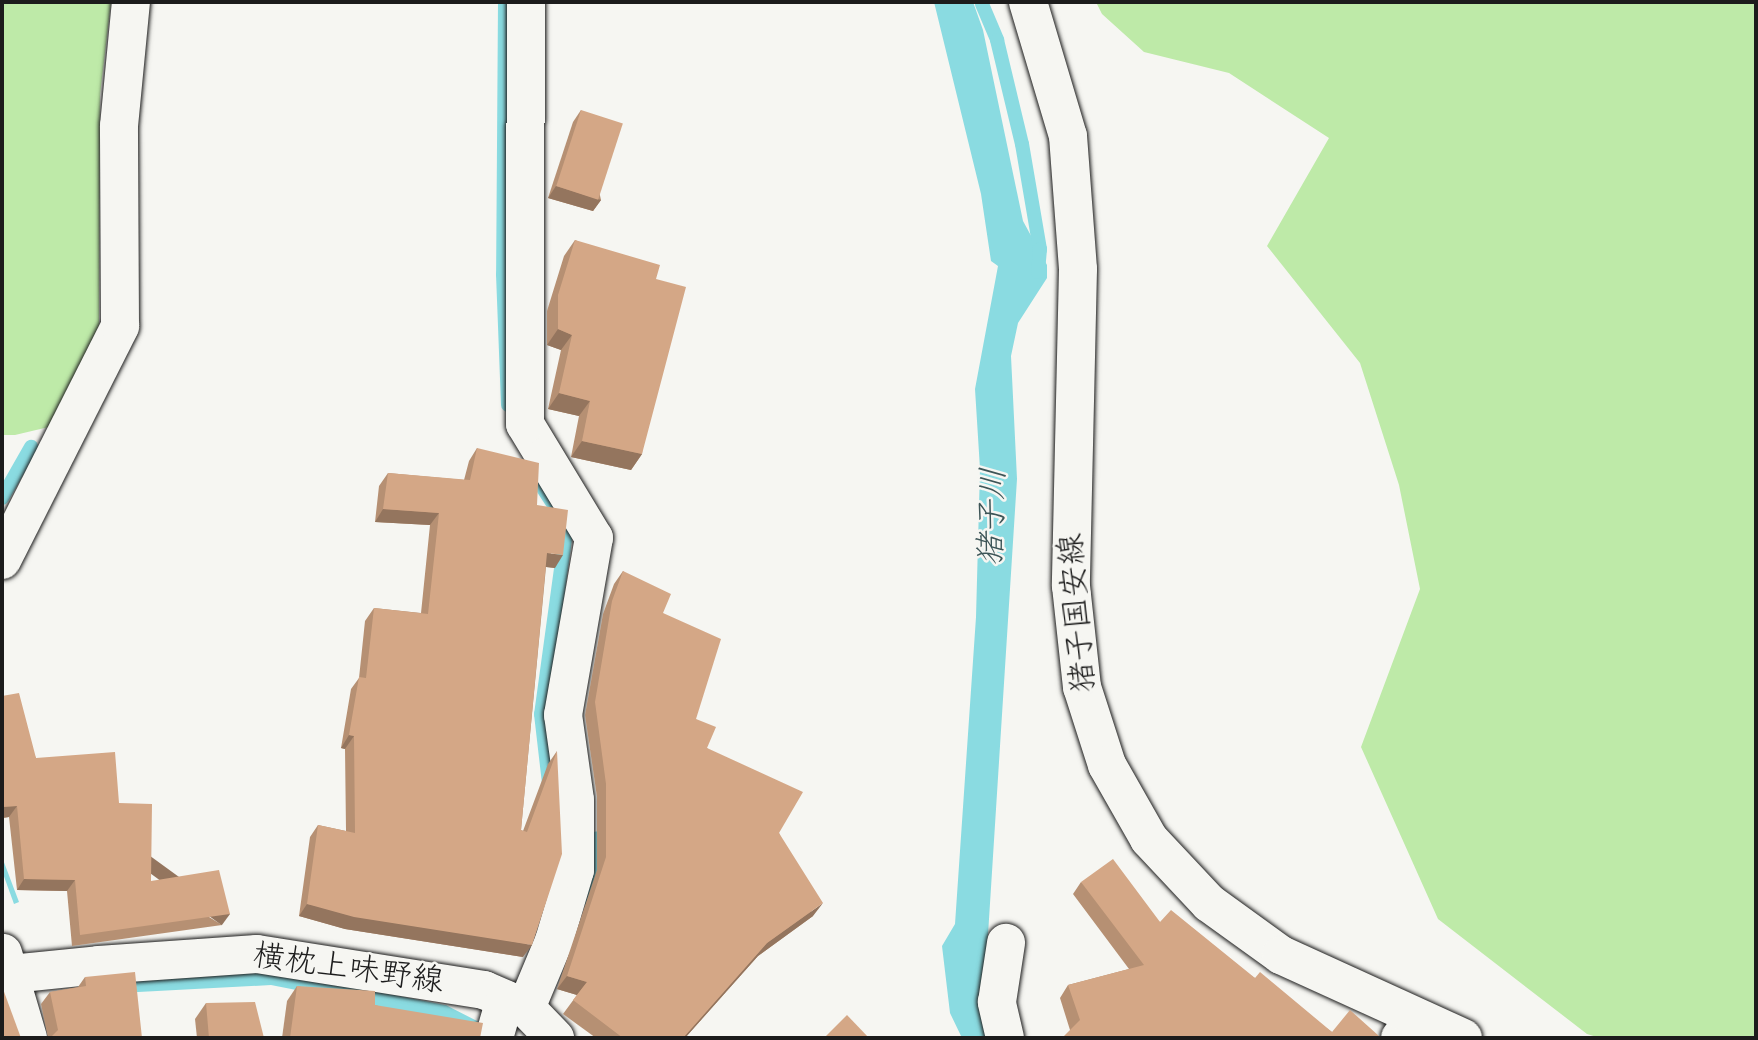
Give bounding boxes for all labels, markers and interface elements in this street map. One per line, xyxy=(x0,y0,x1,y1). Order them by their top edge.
water label: 猪子川 xyxy=(973,467,1017,567)
street label: 猪子国安線 xyxy=(1054,532,1106,694)
street label: 横枕上味野線 xyxy=(250,939,446,1003)

